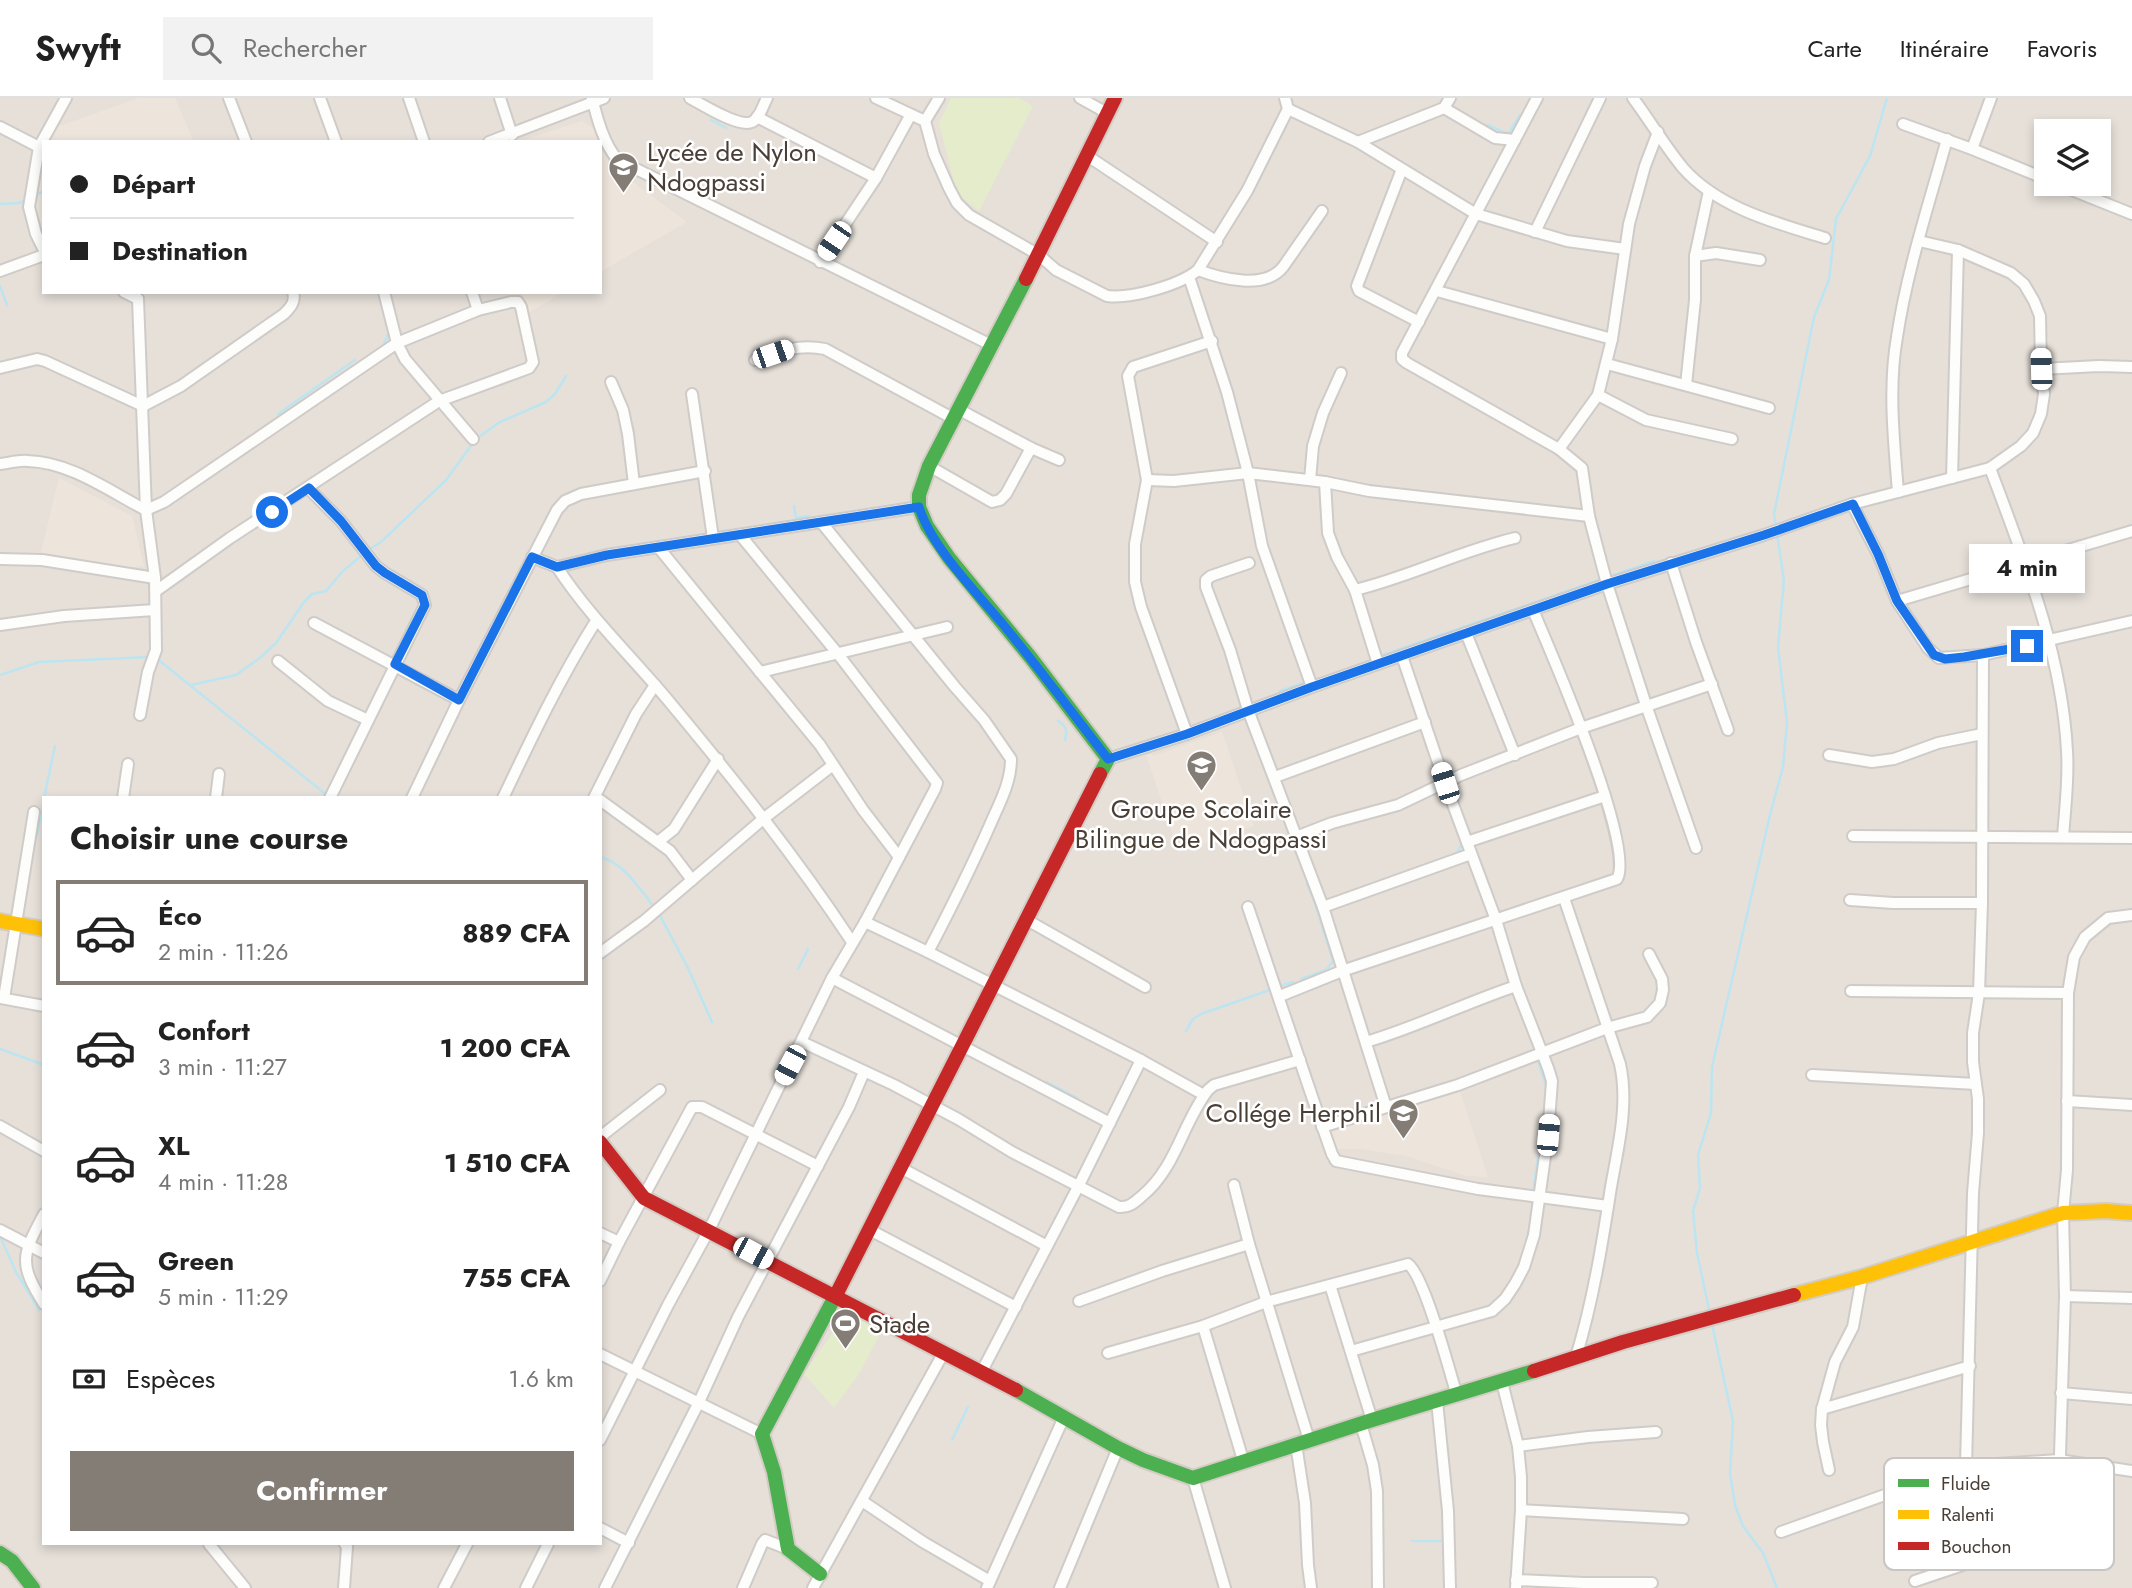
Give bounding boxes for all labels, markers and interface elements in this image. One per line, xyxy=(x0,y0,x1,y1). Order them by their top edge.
search box xyxy=(163,17,653,80)
text: Swyft xyxy=(35,25,121,72)
icon: search xyxy=(187,29,225,67)
text: Rechercher xyxy=(243,29,367,67)
text: Carte xyxy=(1807,31,1862,66)
text: Itinéraire xyxy=(1900,31,1989,66)
text: Favoris xyxy=(2027,31,2097,66)
map controls xyxy=(2034,119,2111,196)
button: layers xyxy=(2034,119,2111,196)
place label: Lycée de Nylon Ndogpassi xyxy=(647,133,817,201)
school or university icon: Lycée de Nylon Ndogpassi xyxy=(607,150,641,194)
text: Départ xyxy=(112,165,195,203)
car xyxy=(814,218,855,264)
text: Destination xyxy=(112,232,248,270)
car xyxy=(750,337,797,371)
car xyxy=(2030,348,2053,390)
route start xyxy=(256,496,288,528)
callout: 4 min xyxy=(1969,545,2085,594)
text: 4 min xyxy=(1996,551,2058,585)
route end xyxy=(2011,630,2043,662)
school or university icon: Groupe Scolaire Bilingue de Ndogpassi xyxy=(1184,749,1218,793)
car xyxy=(1429,760,1462,806)
place label: Groupe Scolaire Bilingue de Ndogpassi xyxy=(1075,790,1327,858)
text: Choisir une course xyxy=(70,815,348,861)
text: Éco xyxy=(158,897,202,935)
icon: car xyxy=(74,901,137,964)
text: 889 CFA xyxy=(462,914,570,952)
text: 2 min · 11:26 xyxy=(158,935,289,969)
text: Confort xyxy=(158,1012,250,1050)
icon: car xyxy=(74,1016,137,1079)
text: 1 200 CFA xyxy=(440,1029,570,1067)
car xyxy=(771,1042,810,1088)
text: 3 min · 11:27 xyxy=(158,1050,287,1084)
place label: Collége Herphil xyxy=(1206,1094,1381,1132)
school or university icon: Collége Herphil xyxy=(1387,1096,1421,1140)
car xyxy=(1536,1113,1561,1157)
text: XL xyxy=(158,1127,190,1165)
icon: car xyxy=(74,1131,137,1194)
text: 1 510 CFA xyxy=(444,1144,570,1182)
text: 4 min · 11:28 xyxy=(158,1165,288,1199)
car xyxy=(730,1234,777,1272)
text: Green xyxy=(158,1242,234,1280)
icon: car xyxy=(74,1246,137,1309)
text: 755 CFA xyxy=(463,1259,570,1297)
text: 5 min · 11:29 xyxy=(158,1280,289,1314)
place label: Stade xyxy=(869,1305,930,1343)
sports icon: Stade xyxy=(829,1307,863,1351)
icon: cash xyxy=(70,1360,108,1398)
text: Espèces xyxy=(126,1360,215,1398)
text: 1.6 km xyxy=(509,1362,574,1396)
button: Confirmer xyxy=(70,1451,574,1531)
legend xyxy=(1884,1458,2114,1570)
text: Fluide xyxy=(1941,1470,1991,1497)
text: Ralenti xyxy=(1941,1501,1994,1528)
text: Bouchon xyxy=(1941,1533,2011,1560)

